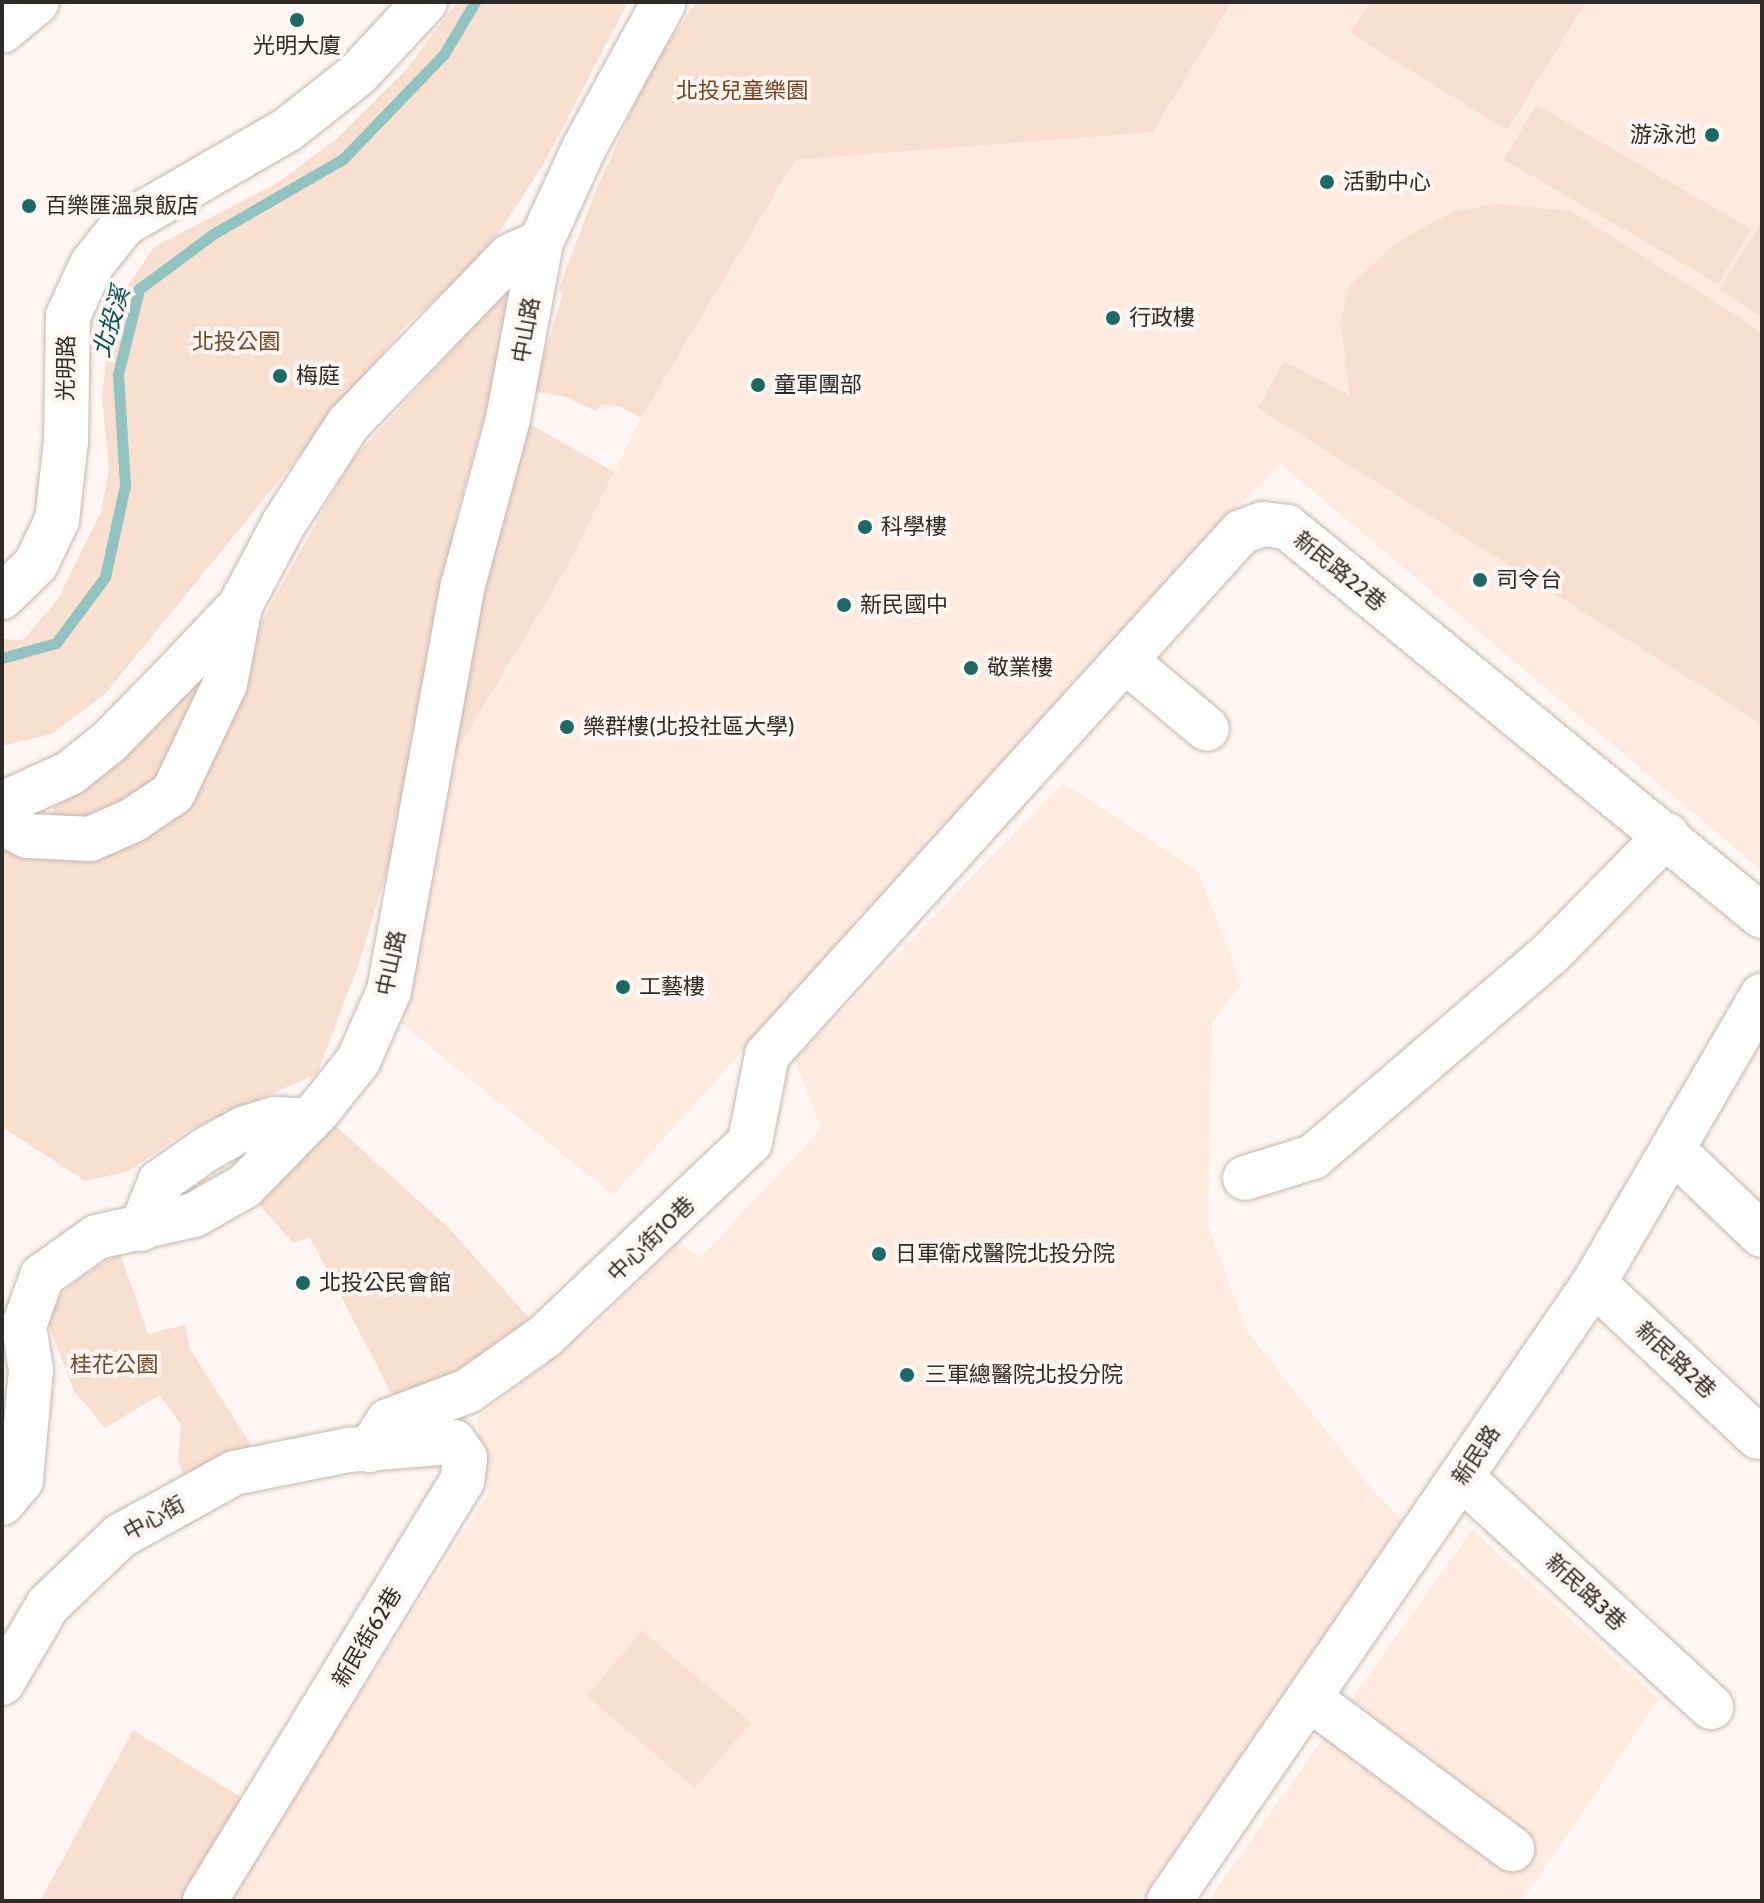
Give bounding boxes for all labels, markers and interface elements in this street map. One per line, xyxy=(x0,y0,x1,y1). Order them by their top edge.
marker: 光明大廈 xyxy=(288,11,306,29)
place label: 光明大廈 xyxy=(253,33,341,59)
park label: 北投兒童樂園 xyxy=(676,78,808,104)
place label: 游泳池 xyxy=(1630,122,1696,148)
marker: 游泳池 xyxy=(1703,126,1721,144)
place label: 活動中心 xyxy=(1343,169,1431,195)
marker: 活動中心 xyxy=(1318,173,1336,191)
place label: 百樂匯溫泉飯店 xyxy=(45,193,199,219)
marker: 百樂匯溫泉飯店 xyxy=(20,197,38,215)
water label: 北投溪 xyxy=(87,283,135,361)
street label: 中山路 xyxy=(507,295,545,365)
place label: 行政樓 xyxy=(1129,305,1195,331)
marker: 行政樓 xyxy=(1104,309,1122,327)
park label: 北投公園 xyxy=(192,329,280,355)
street label: 光明路 xyxy=(52,335,80,401)
place label: 梅庭 xyxy=(296,363,340,389)
marker: 梅庭 xyxy=(271,367,289,385)
place label: 童軍團部 xyxy=(774,372,862,398)
marker: 童軍團部 xyxy=(749,376,767,394)
place label: 科學樓 xyxy=(881,514,947,540)
marker: 科學樓 xyxy=(856,518,874,536)
street label: 新民路22巷 xyxy=(1289,526,1391,616)
place label: 司令台 xyxy=(1496,567,1562,593)
marker: 司令台 xyxy=(1471,571,1489,589)
place label: 新民國中 xyxy=(860,592,948,618)
marker: 新民國中 xyxy=(835,596,853,614)
place label: 敬業樓 xyxy=(987,655,1053,681)
marker: 敬業樓 xyxy=(962,659,980,677)
place label: 樂群樓(北投社區大學) xyxy=(583,714,795,740)
marker: 樂群樓(北投社區大學) xyxy=(558,718,576,736)
street label: 中山路 xyxy=(371,928,411,998)
place label: 工藝樓 xyxy=(639,974,705,1000)
marker: 工藝樓 xyxy=(614,978,632,996)
street label: 中心街10巷 xyxy=(602,1191,700,1287)
place label: 日軍衛戍醫院北投分院 xyxy=(895,1241,1115,1267)
marker: 日軍衛戍醫院北投分院 xyxy=(870,1245,888,1263)
place label: 北投公民會館 xyxy=(319,1270,451,1296)
marker: 北投公民會館 xyxy=(294,1274,312,1292)
street label: 新民路2巷 xyxy=(1631,1316,1721,1404)
park label: 桂花公園 xyxy=(70,1352,158,1378)
place label: 三軍總醫院北投分院 xyxy=(925,1362,1123,1388)
marker: 三軍總醫院北投分院 xyxy=(896,1364,918,1386)
street label: 新民路 xyxy=(1447,1420,1505,1490)
street label: 中心街 xyxy=(119,1490,189,1546)
street label: 新民路3巷 xyxy=(1540,1548,1632,1636)
street label: 新民街62巷 xyxy=(327,1582,407,1692)

